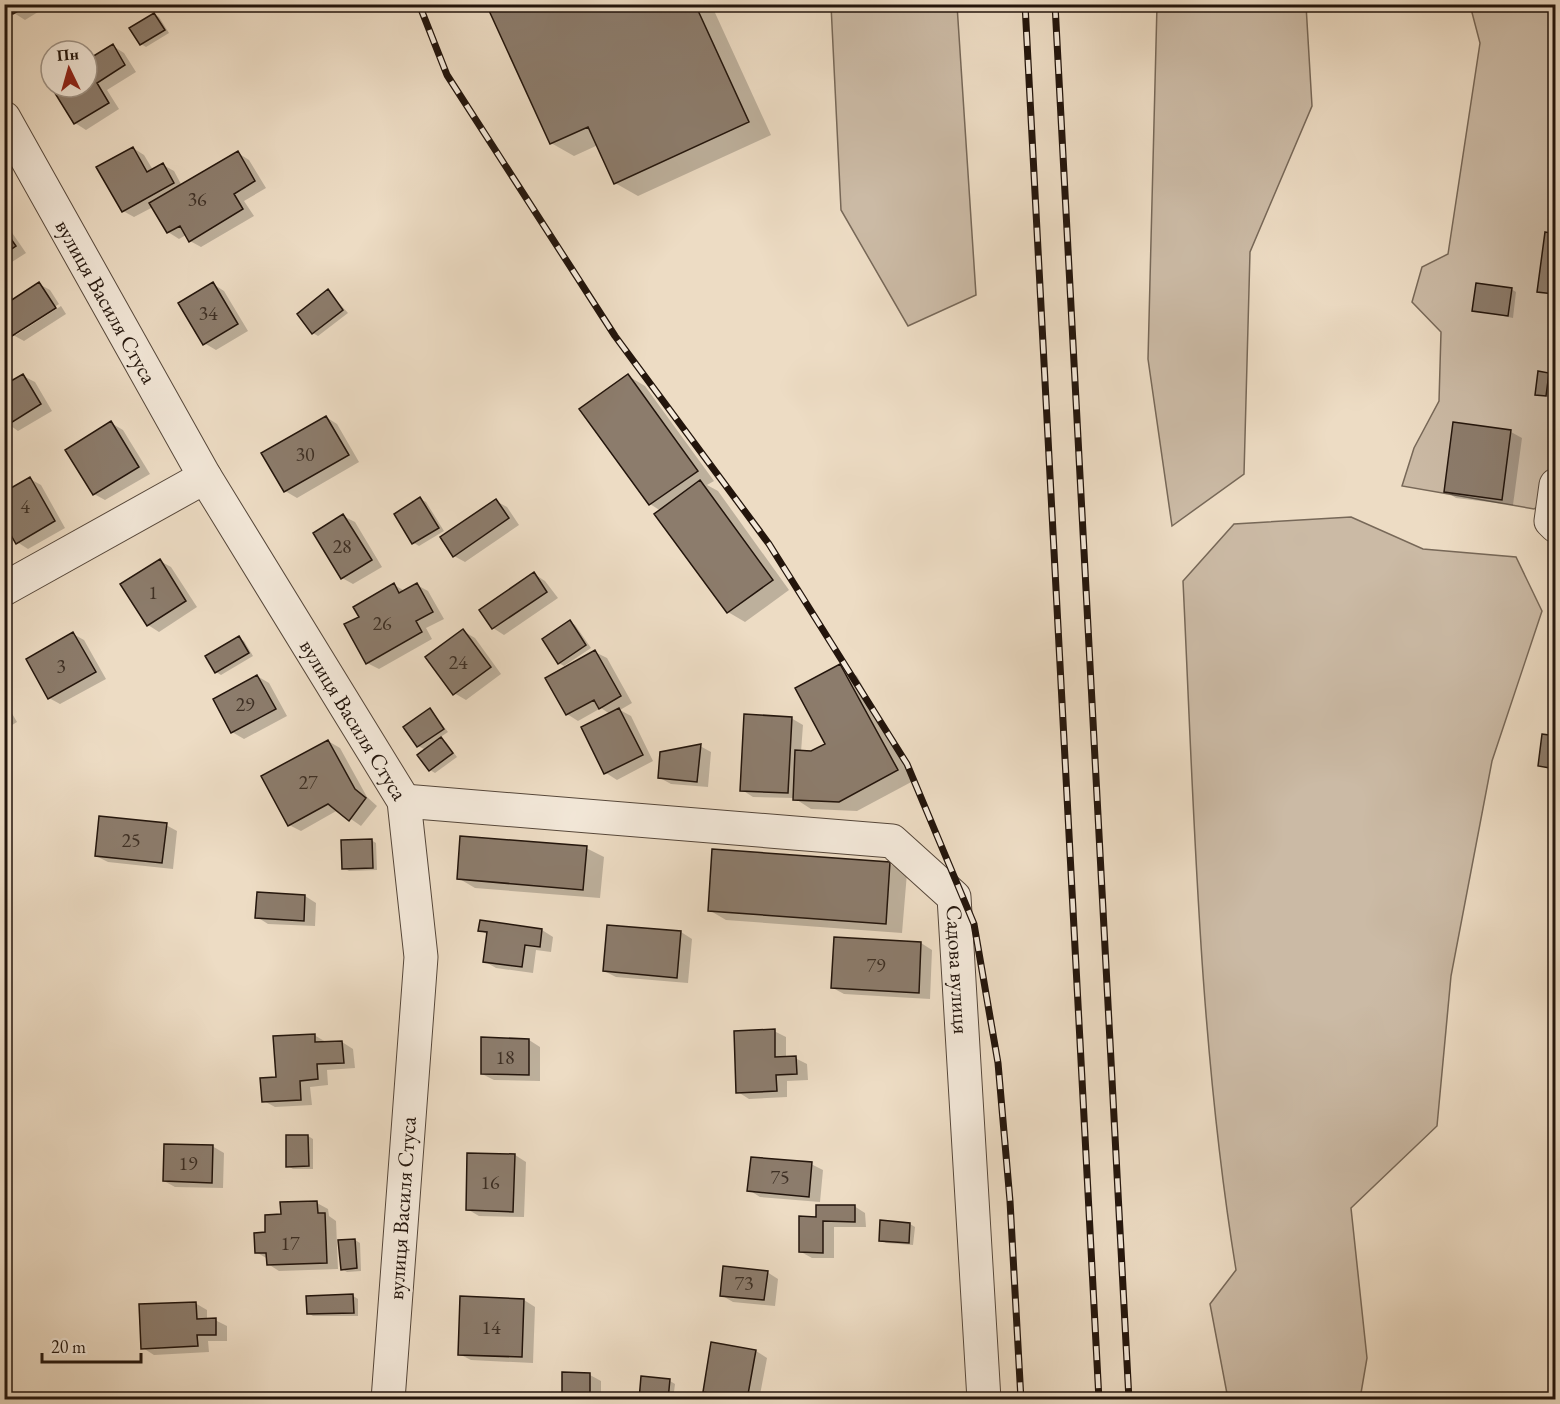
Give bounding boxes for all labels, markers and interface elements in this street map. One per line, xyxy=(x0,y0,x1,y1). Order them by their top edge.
north arrow xyxy=(39,39,99,99)
text: Пн xyxy=(56,43,80,66)
house number: 36 xyxy=(187,186,207,212)
street label: вулиця Василя Стуса xyxy=(49,214,164,389)
house number: 34 xyxy=(198,300,218,326)
house number: 30 xyxy=(295,441,315,467)
house number: 4 xyxy=(20,493,30,519)
house number: 28 xyxy=(332,533,352,559)
house number: 1 xyxy=(148,579,158,605)
house number: 26 xyxy=(372,610,392,636)
street label: вулиця Василя Стуса xyxy=(293,634,415,806)
house number: 24 xyxy=(448,649,468,675)
house number: 3 xyxy=(56,653,66,679)
house number: 29 xyxy=(235,691,255,717)
house number: 27 xyxy=(298,769,318,795)
house number: 25 xyxy=(121,827,141,853)
street label: Садова вулиця xyxy=(940,904,977,1035)
house number: 79 xyxy=(866,952,886,978)
house number: 18 xyxy=(495,1044,515,1070)
street label: вулиця Василя Стуса xyxy=(381,1115,423,1301)
house number: 19 xyxy=(178,1150,198,1176)
house number: 75 xyxy=(770,1164,790,1190)
house number: 16 xyxy=(480,1169,500,1195)
house number: 17 xyxy=(280,1230,300,1256)
house number: 73 xyxy=(734,1270,754,1296)
house number: 14 xyxy=(481,1314,501,1340)
scale bar xyxy=(42,1326,141,1364)
text: 20 m xyxy=(51,1335,86,1358)

